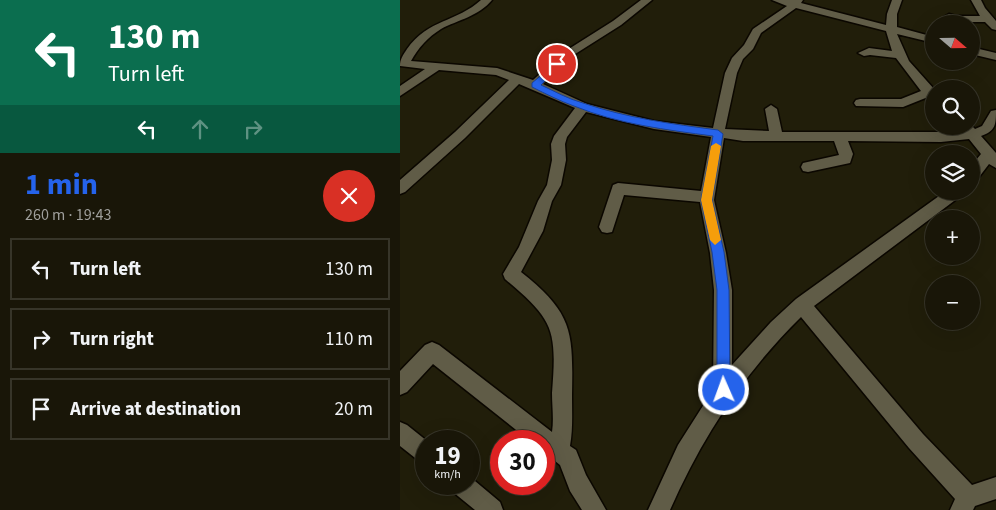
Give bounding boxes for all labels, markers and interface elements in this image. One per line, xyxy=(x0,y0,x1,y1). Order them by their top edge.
text: 130 m xyxy=(108,12,200,62)
north arrow xyxy=(925,15,980,70)
map controls xyxy=(925,15,980,330)
icon: left xyxy=(25,20,90,85)
pin xyxy=(536,43,578,85)
icon: arrive xyxy=(543,50,571,78)
text: Turn left xyxy=(108,58,184,90)
button: search xyxy=(925,80,980,135)
icon: left xyxy=(133,115,161,143)
icon: ahead xyxy=(186,115,214,143)
icon: right xyxy=(239,115,267,143)
button: layers xyxy=(925,145,980,200)
text: 1 min xyxy=(25,163,98,206)
button: close xyxy=(323,170,375,222)
text: 260 m · 19:43 xyxy=(25,204,112,226)
button: + xyxy=(925,210,980,265)
icon: left xyxy=(27,255,55,283)
text: Turn left xyxy=(70,256,141,283)
text: 130 m xyxy=(325,256,373,283)
button: − xyxy=(925,275,980,330)
icon: right xyxy=(27,325,55,353)
text: Turn right xyxy=(70,326,154,353)
text: 110 m xyxy=(325,326,373,353)
position arrow xyxy=(697,363,749,415)
icon: arrive xyxy=(27,395,55,423)
text: Arrive at destination xyxy=(70,396,241,423)
text: 20 m xyxy=(335,396,373,423)
speed limit sign: 30 xyxy=(490,430,555,495)
text: 19 xyxy=(434,438,461,474)
text: km/h xyxy=(434,466,461,483)

